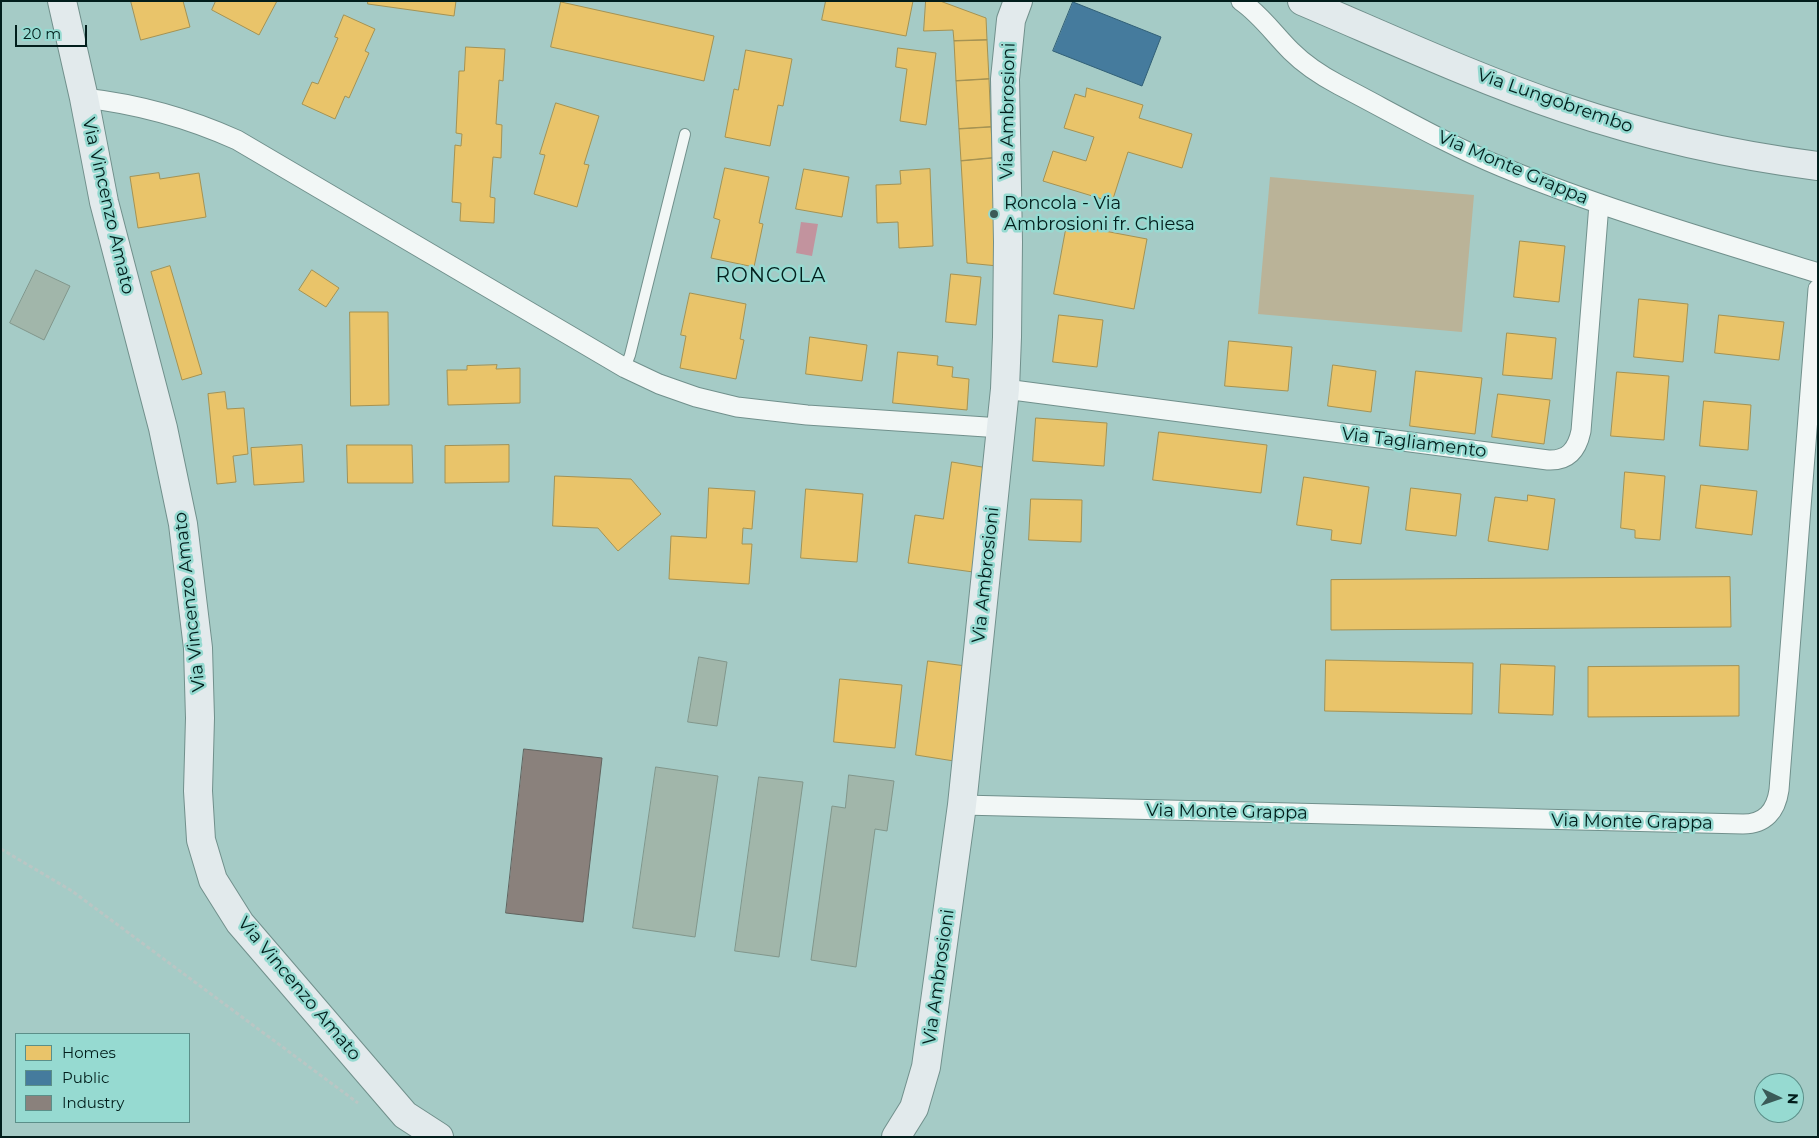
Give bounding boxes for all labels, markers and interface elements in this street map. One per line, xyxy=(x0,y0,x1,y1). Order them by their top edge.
scale bar xyxy=(18,15,90,47)
text: 20 m xyxy=(23,24,61,43)
street label: Via Ambrosioni xyxy=(996,42,1020,180)
street label: Via Lungobrembo xyxy=(1474,64,1636,138)
street label: Via Vincenzo Amato xyxy=(77,116,139,296)
street label: Via Monte Grappa xyxy=(1434,126,1592,210)
place label: Roncola - Via Ambrosioni fr. Chiesa xyxy=(1004,193,1195,235)
marker: Roncola - Via Ambrosioni fr. Chiesa xyxy=(988,208,1000,220)
district label: RONCOLA xyxy=(715,264,827,288)
street label: Via Tagliamento xyxy=(1340,423,1488,463)
street label: Via Ambrosioni xyxy=(968,506,1004,644)
street label: Via Vincenzo Amato xyxy=(170,511,210,693)
street label: Via Monte Grappa xyxy=(1146,800,1308,824)
street label: Via Monte Grappa xyxy=(1551,810,1713,834)
street label: Via Ambrosioni xyxy=(919,908,959,1046)
street label: Via Vincenzo Amato xyxy=(233,913,365,1065)
legend xyxy=(15,1033,190,1123)
text: Homes xyxy=(62,1043,116,1062)
text: Public xyxy=(62,1068,110,1087)
north arrow xyxy=(1754,1073,1804,1123)
text: Industry xyxy=(62,1093,124,1112)
text: N xyxy=(1784,1093,1802,1105)

